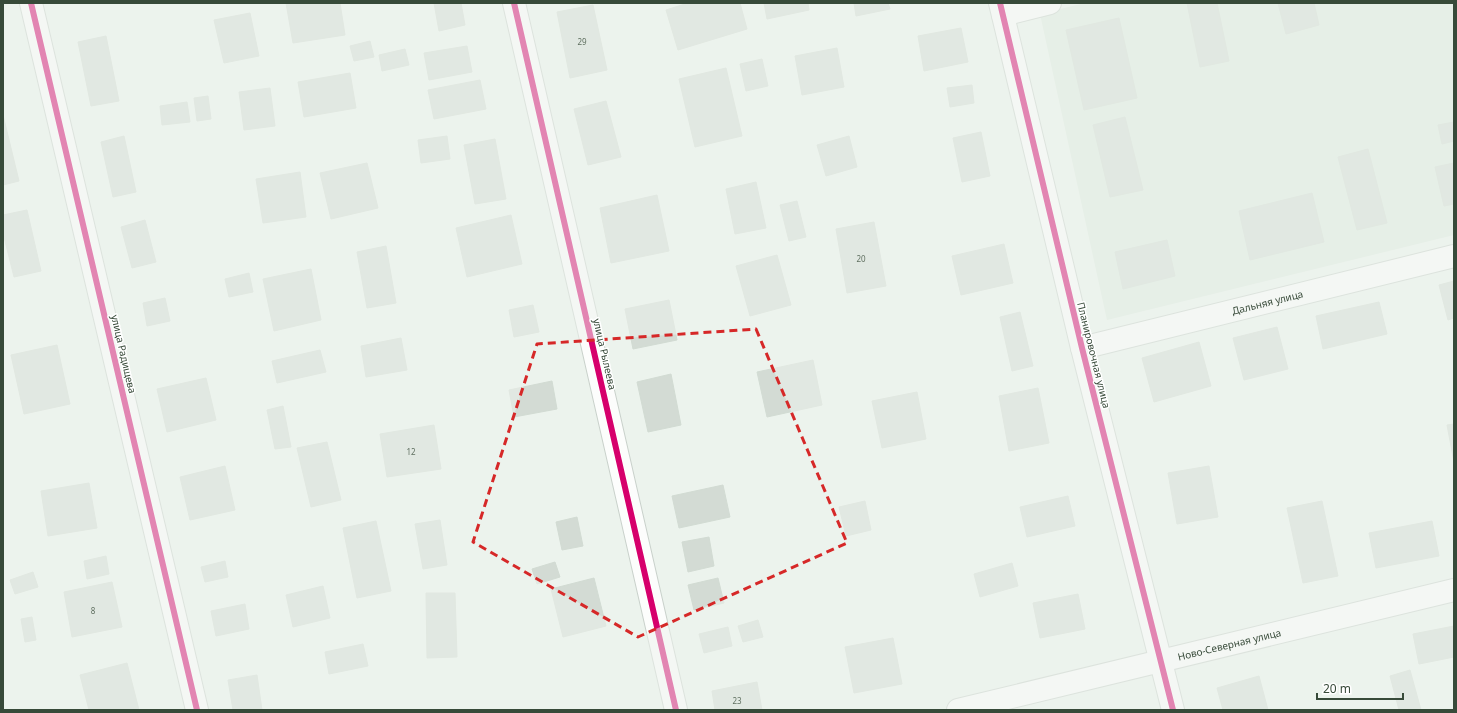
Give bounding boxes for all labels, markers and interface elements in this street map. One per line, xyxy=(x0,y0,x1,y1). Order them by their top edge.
house number: 29 xyxy=(577,36,587,47)
house number: 20 xyxy=(856,253,866,264)
street label: Дальняя улица xyxy=(1230,287,1304,318)
street label: Планировочная улица xyxy=(1074,300,1114,410)
street label: улица Радищева xyxy=(108,313,140,395)
street label: улица Рылеева xyxy=(590,317,620,391)
house number: 12 xyxy=(406,446,416,457)
house number: 8 xyxy=(91,605,96,616)
street label: Ново-Северная улица xyxy=(1176,625,1282,664)
scale bar xyxy=(1317,675,1403,701)
text: 20 m xyxy=(1323,680,1351,697)
house number: 23 xyxy=(732,695,742,706)

